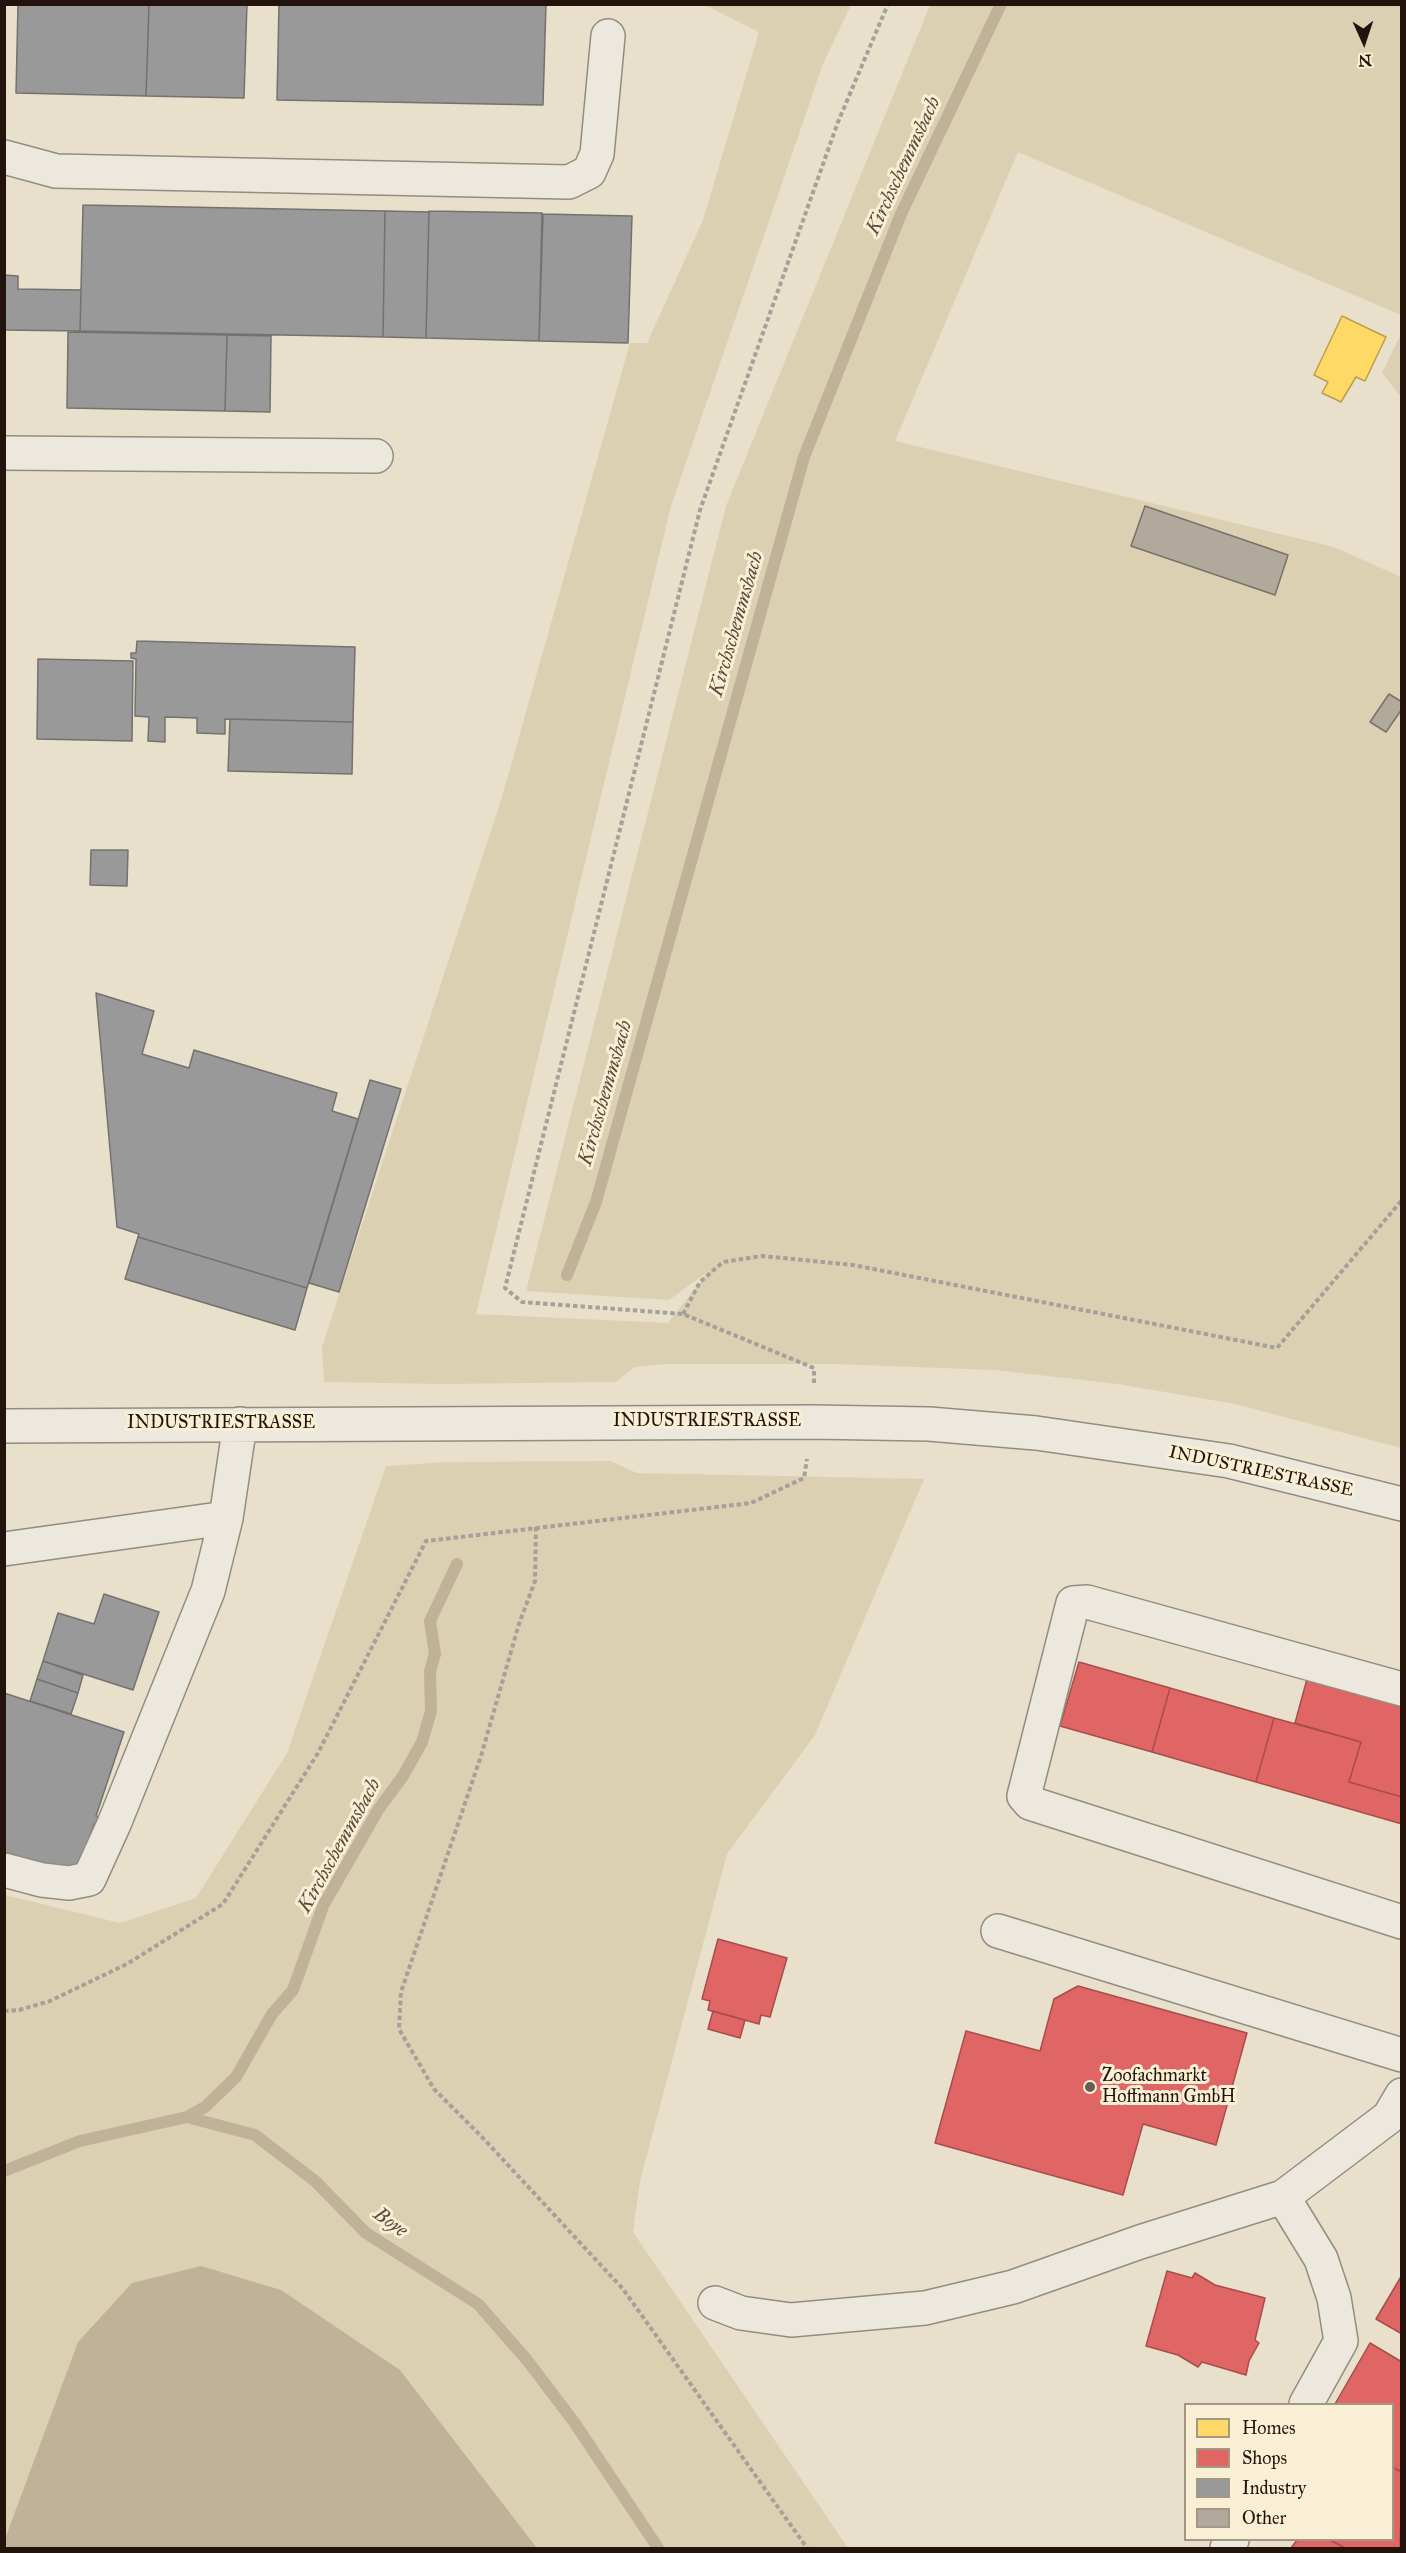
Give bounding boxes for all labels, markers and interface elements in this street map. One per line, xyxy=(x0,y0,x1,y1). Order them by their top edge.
north arrow xyxy=(1334,12,1394,72)
text: N xyxy=(1358,51,1372,70)
water label: Kirchschemmsbach xyxy=(862,93,946,239)
water label: Kirchschemmsbach xyxy=(705,549,769,699)
water label: Kirchschemmsbach xyxy=(574,1018,638,1168)
street label: INDUSTRIESTRASSE xyxy=(613,1411,801,1433)
street label: INDUSTRIESTRASSE xyxy=(127,1413,315,1435)
street label: INDUSTRIESTRASSE xyxy=(1167,1442,1355,1502)
water label: Kirchschemmsbach xyxy=(293,1775,387,1917)
place label: Zoofachmarkt Hoffmann GmbH xyxy=(1102,2066,1236,2108)
marker: Zoofachmarkt Hoffmann GmbH xyxy=(1083,2080,1097,2094)
water label: Boye xyxy=(368,2203,412,2243)
legend xyxy=(1184,2403,1394,2541)
text: Homes xyxy=(1242,2417,1296,2439)
text: Shops xyxy=(1242,2447,1287,2469)
text: Industry xyxy=(1242,2477,1306,2499)
text: Other xyxy=(1242,2507,1286,2529)

